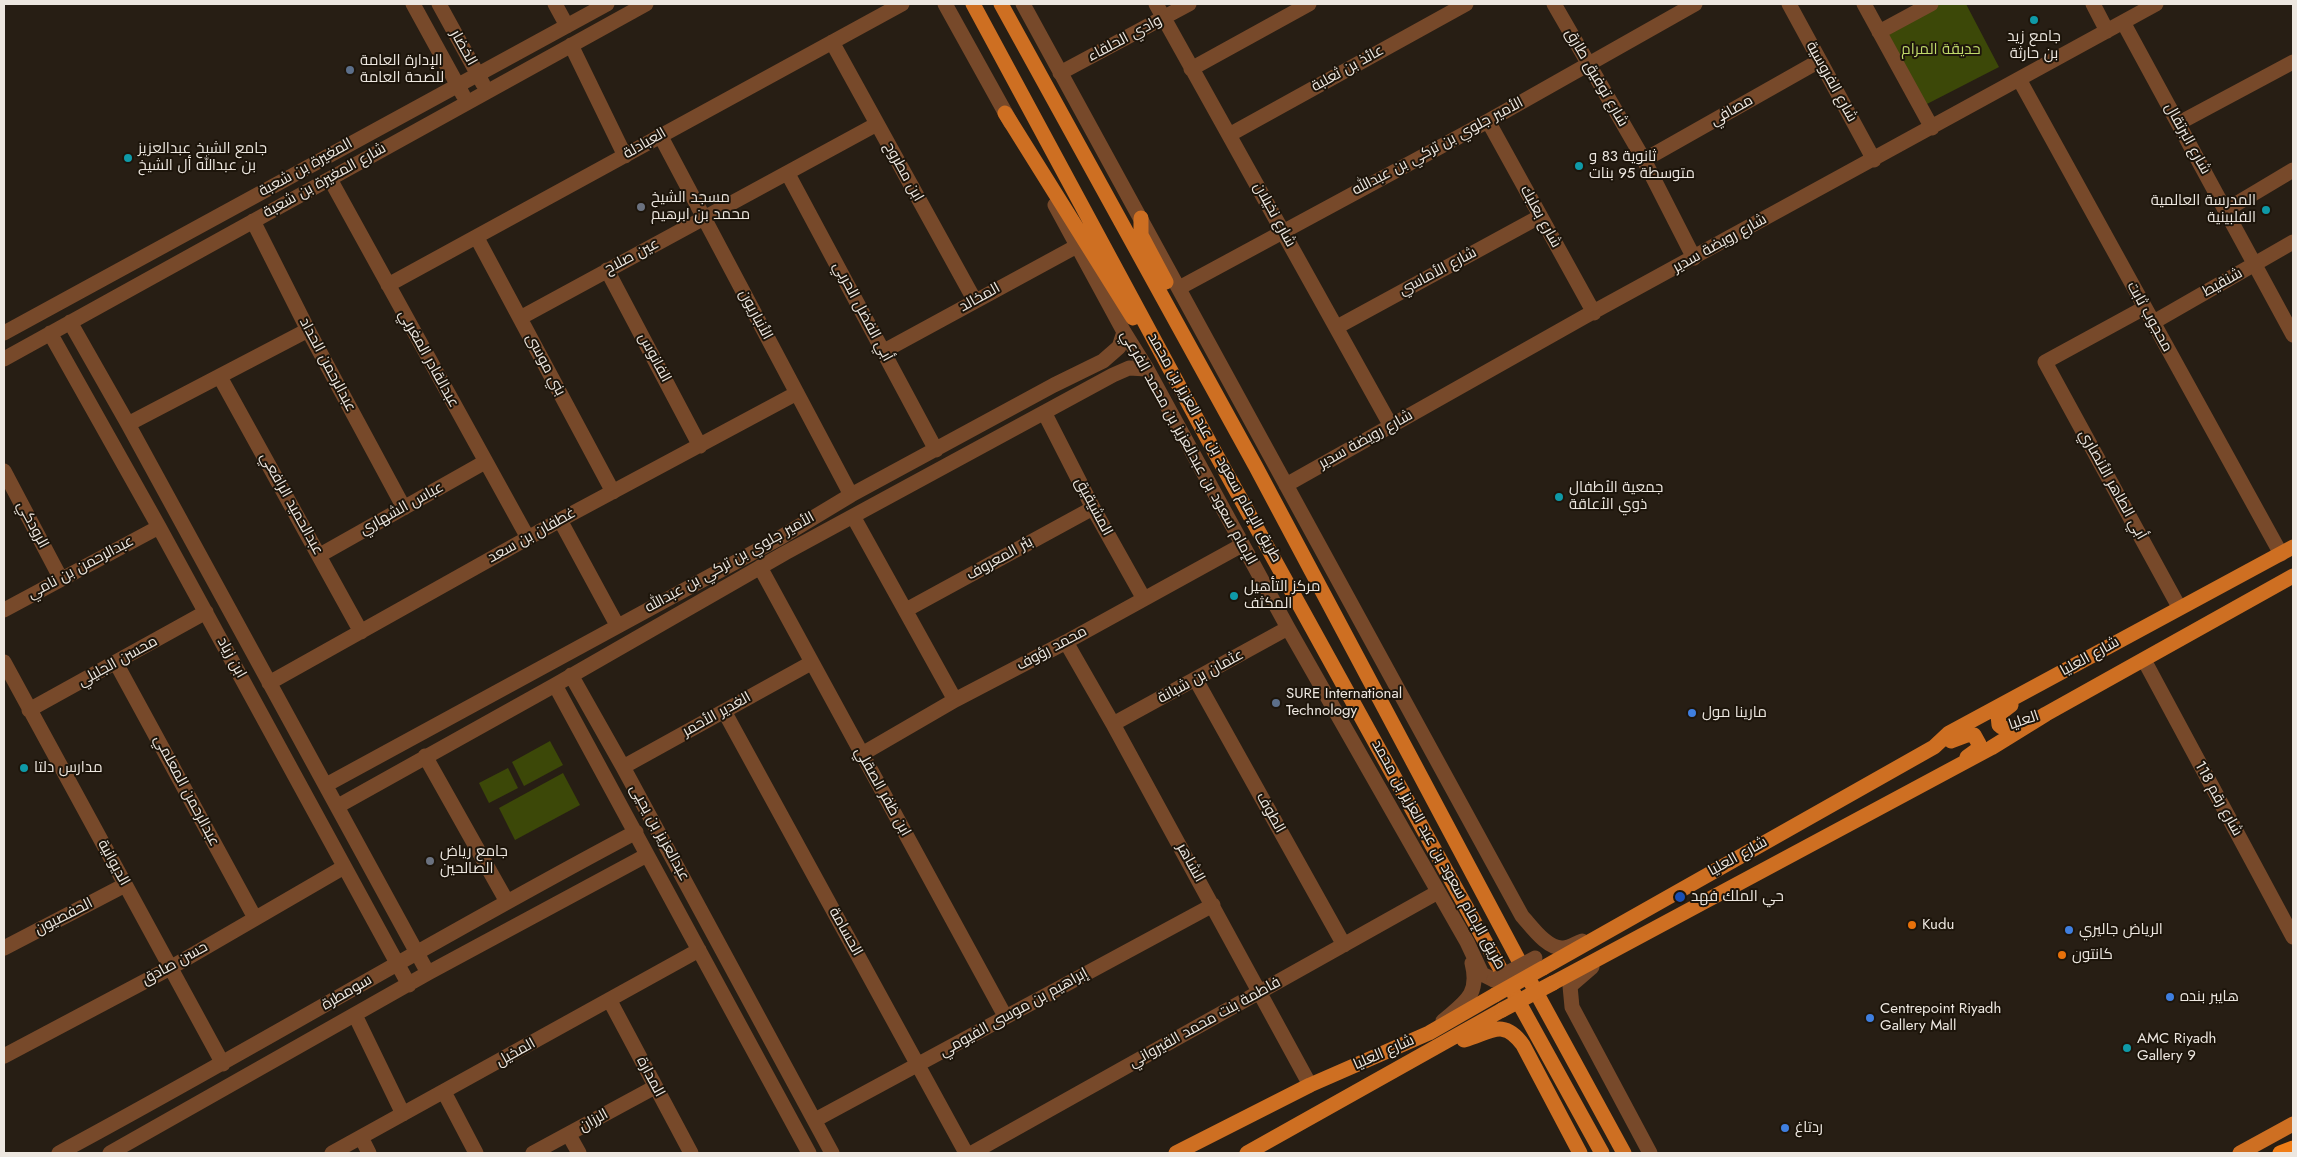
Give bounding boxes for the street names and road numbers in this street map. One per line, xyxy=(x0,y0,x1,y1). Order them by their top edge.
street label: وادي الحلقاء xyxy=(1085,12,1165,66)
street label: شارع توفيق طارق xyxy=(1561,26,1631,130)
street label: الخضار xyxy=(446,27,480,69)
street label: شارع الفروسية xyxy=(1801,39,1861,125)
street label: عائذ بن ثعلبة xyxy=(1309,42,1387,96)
street label: مصافي xyxy=(1707,92,1757,130)
street label: الأمير جلوي بن تركي بن عبدالله xyxy=(1349,94,1527,200)
street label: شارع البرتقال xyxy=(2160,100,2214,178)
street label: العبادلة xyxy=(620,125,670,163)
street label: المغيرة بن شعبة xyxy=(256,135,356,201)
street label: ابن مطروح xyxy=(879,139,927,205)
street label: شارع المغيرة بن شعبة xyxy=(260,140,390,222)
street label: شارع نخيلان xyxy=(1249,180,1299,250)
street label: شارع بعلبك xyxy=(1516,183,1564,251)
street label: شارع رويضة سدير xyxy=(1670,211,1770,277)
street label: عين صلاح xyxy=(602,235,662,279)
street label: شارع الأماسي xyxy=(1396,244,1480,300)
street label: أبي الفضل الحربي xyxy=(828,259,896,365)
street label: شنقيط xyxy=(2200,265,2246,301)
street label: المخالد xyxy=(956,279,1004,317)
street label: محجوب ثابت xyxy=(2122,279,2176,355)
street label: الأنباريون xyxy=(734,287,776,343)
street label: عبدالقادر المغربي xyxy=(394,307,462,411)
street label: عبدالرحمن الحداد xyxy=(295,315,359,415)
street label: الإمام سعود بن عبدالعزيز بن محمد الفرعي xyxy=(1116,328,1260,568)
street label: الفانوس xyxy=(634,330,674,386)
street label: طريق الإمام سعود بن عبد العزيز بن محمد xyxy=(1143,330,1285,566)
street label: بني موسى xyxy=(521,331,569,399)
street label: شارع رويضة سدير xyxy=(1316,407,1416,473)
street label: أبي الطاهر الأنصاري xyxy=(2074,427,2150,543)
street label: عبدالحميد الرافعي xyxy=(255,450,327,558)
street label: المشيقيق xyxy=(1070,475,1116,539)
street label: عباس الشهاري xyxy=(357,479,447,539)
street label: الرودكي xyxy=(12,498,52,552)
street label: غطفان بن سعد xyxy=(485,504,579,568)
street label: الأمير جلوي بن تركي بن عبدالله xyxy=(642,509,818,617)
street label: عبدالرحمن بن نامي xyxy=(25,532,137,604)
street label: بئر المعروف xyxy=(964,533,1036,585)
street label: محمد رؤوف xyxy=(1014,623,1090,675)
street label: محسن الجليلي xyxy=(75,633,161,691)
street label: شارع العليا xyxy=(2057,633,2123,681)
street label: ابن زياد xyxy=(213,634,249,682)
street label: عثمان بن شبانة xyxy=(1155,646,1247,708)
street label: الغدير الأحمر xyxy=(680,689,754,741)
street label: العليا xyxy=(2006,707,2042,735)
street label: عبدالرحمن المعلمي xyxy=(149,732,223,850)
street label: طريق الإمام سعود بن عبد العزيز بن محمد xyxy=(1367,737,1509,973)
street label: ابن ظفر الصقلي xyxy=(850,744,914,840)
street label: شارع رقم 118 xyxy=(2190,758,2246,840)
street label: عبدالعزيز بن يحيى xyxy=(625,782,693,884)
street label: الطوف xyxy=(1252,790,1288,836)
street label: شارع العليا xyxy=(1705,833,1771,881)
street label: الديوانية xyxy=(93,837,133,889)
street label: الشاهر xyxy=(1172,840,1208,886)
street label: الحفصيون xyxy=(32,895,96,939)
street label: الحسامة xyxy=(824,905,866,959)
street label: حسن صادق xyxy=(139,938,211,990)
street label: إبراهيم بن موسى الفيومي xyxy=(937,965,1091,1061)
street label: سومطرة xyxy=(319,971,375,1015)
street label: فاطمة بنت محمد القيرواني xyxy=(1126,974,1284,1072)
street label: شارع العليا xyxy=(1351,1032,1417,1074)
street label: المخيل xyxy=(493,1035,539,1071)
street label: المدارة xyxy=(632,1054,668,1100)
street label: الرزان xyxy=(576,1106,612,1136)

